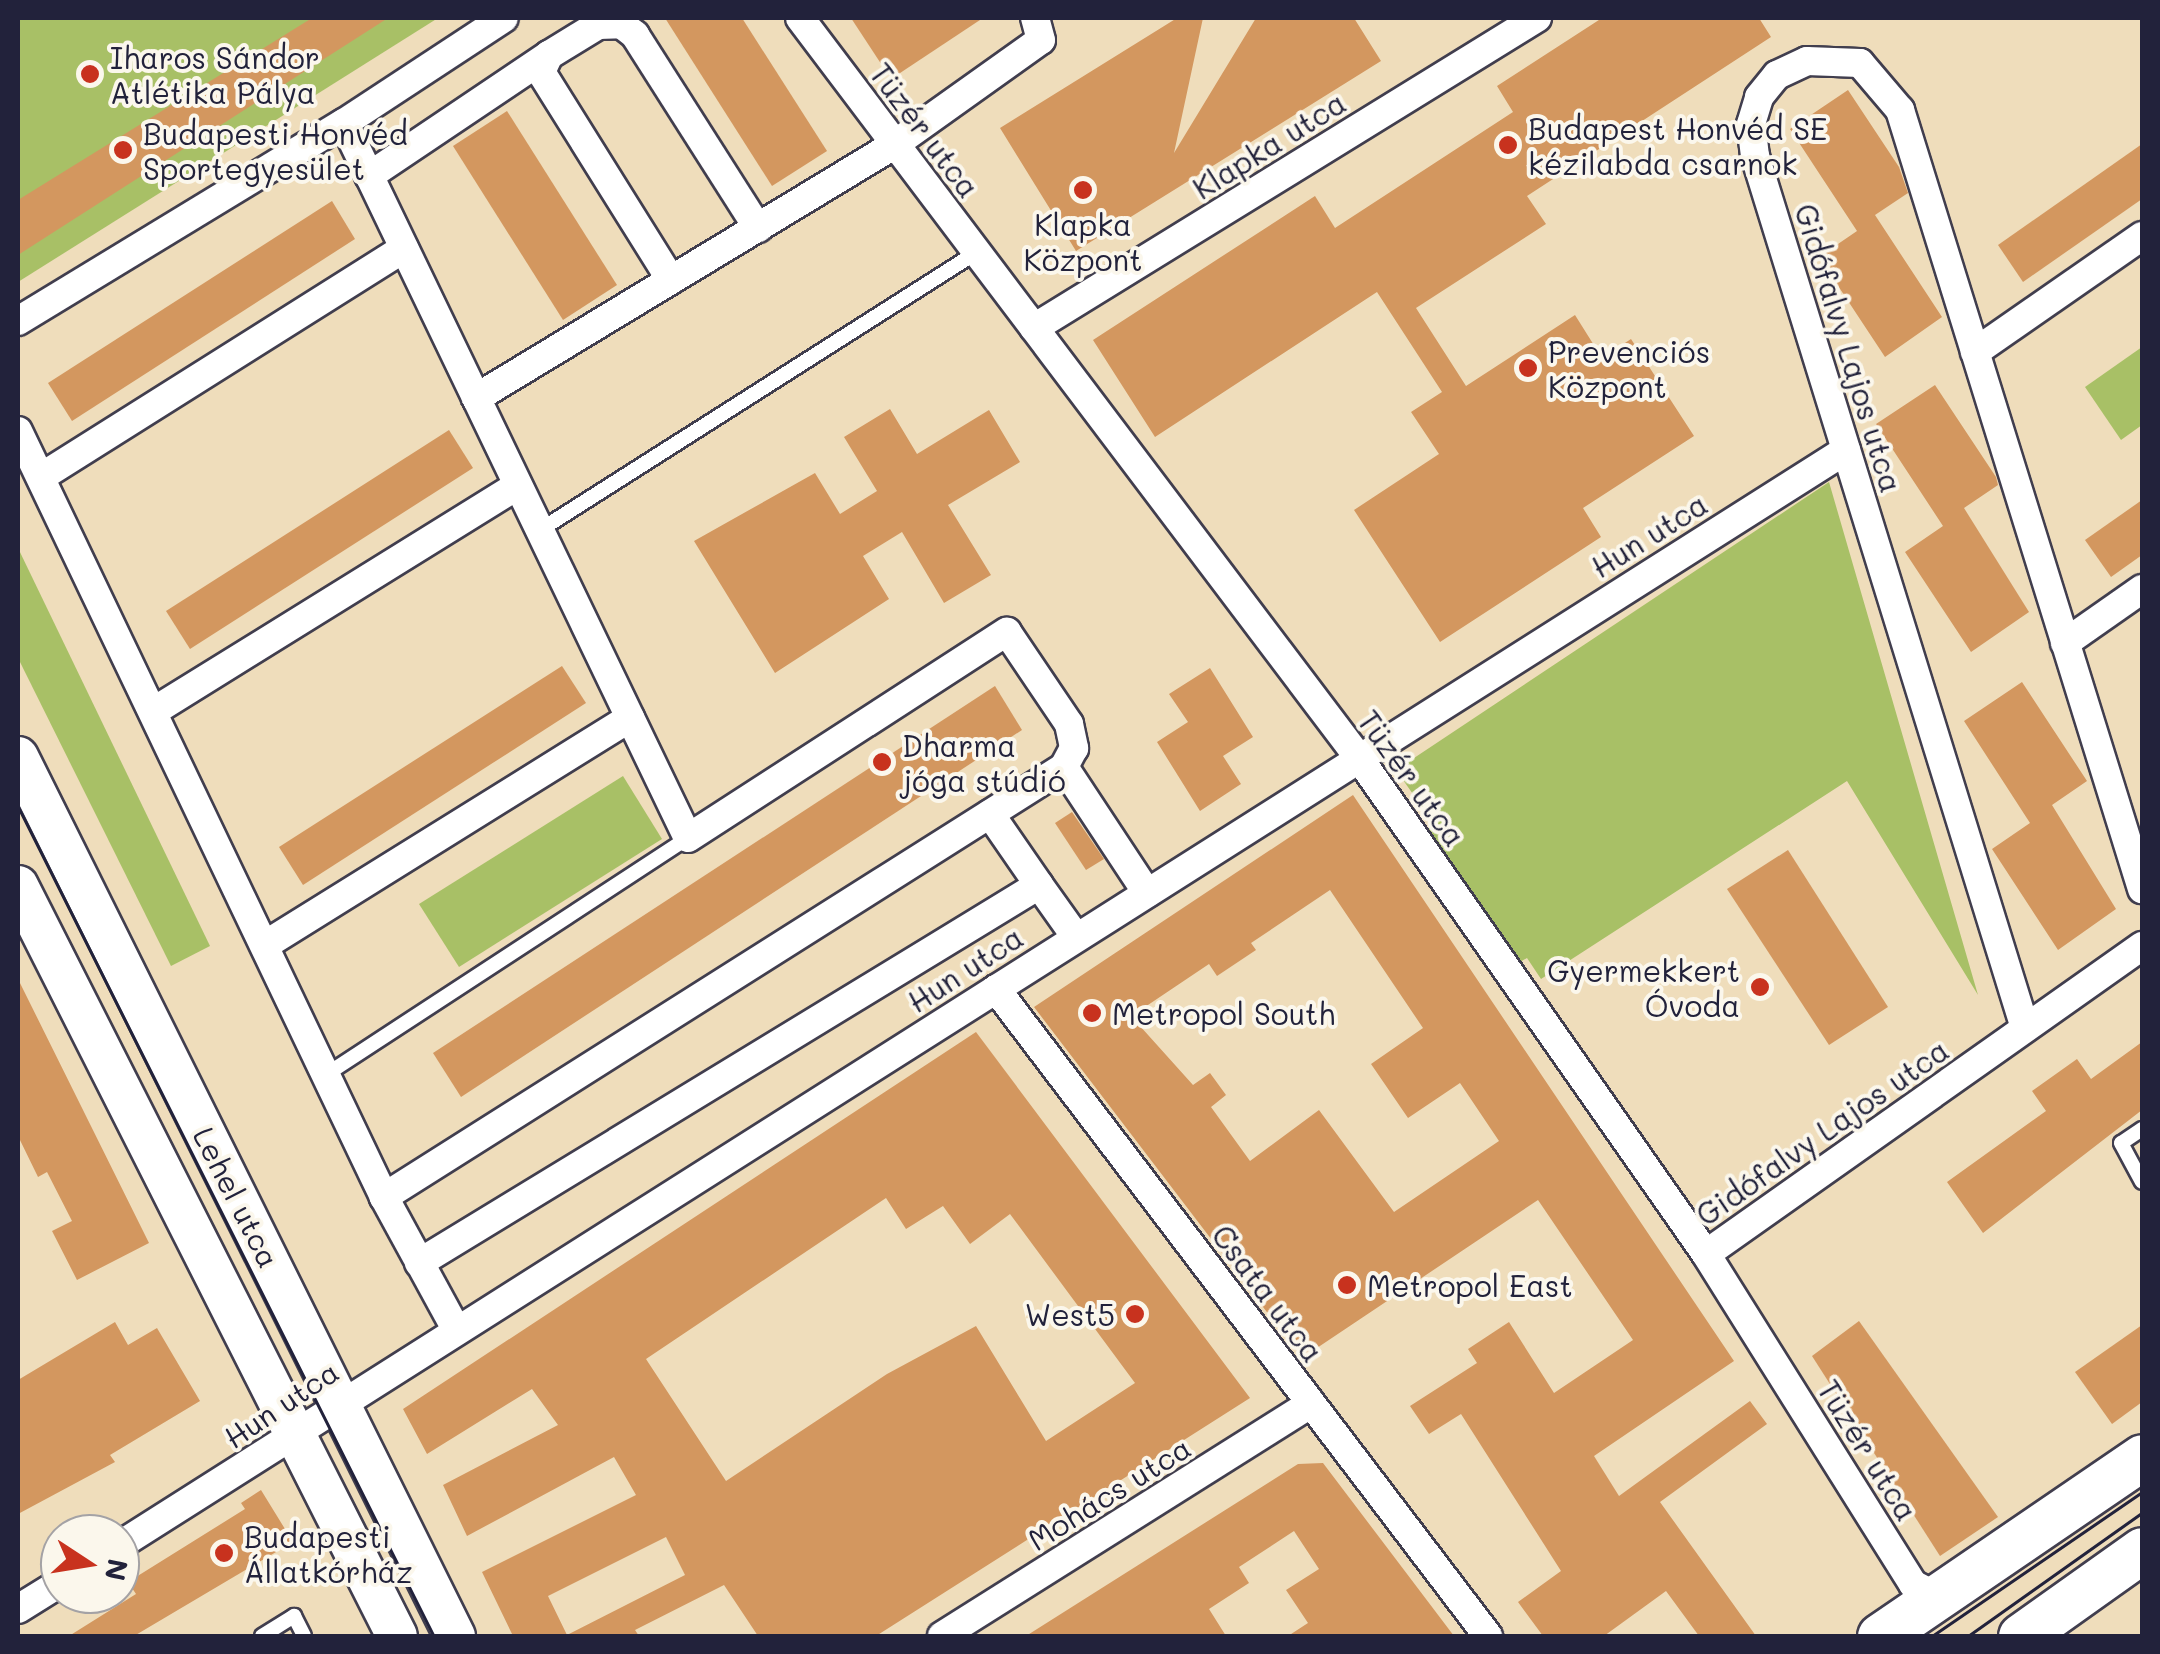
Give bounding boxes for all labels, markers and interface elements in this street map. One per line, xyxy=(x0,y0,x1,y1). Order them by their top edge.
place label: Iharos Sándor Atlétika Pálya xyxy=(110,39,320,110)
street label: Tüzér utca xyxy=(863,56,987,204)
marker: Iharos Sándor Atlétika Pálya xyxy=(79,63,101,85)
street label: Klapka utca xyxy=(1186,84,1352,206)
place label: Budapest Honvéd SE kézilabda csarnok xyxy=(1528,110,1827,180)
place label: Budapesti Honvéd Sportegyesület xyxy=(143,115,408,186)
marker: Budapest Honvéd SE kézilabda csarnok xyxy=(1497,134,1519,156)
marker: Budapesti Honvéd Sportegyesület xyxy=(112,139,134,161)
marker: Klapka Központ xyxy=(1072,179,1094,201)
street label: Gidófalvy Lajos utca xyxy=(1788,199,1910,497)
place label: Klapka Központ xyxy=(1024,206,1142,276)
place label: Prevenciós Központ xyxy=(1548,333,1710,404)
marker: Prevenciós Központ xyxy=(1517,357,1539,379)
street label: Hun utca xyxy=(1584,485,1714,585)
street label: Tüzér utca xyxy=(1351,703,1473,853)
place label: Dharma jóga stúdió xyxy=(902,727,1066,798)
marker: Dharma jóga stúdió xyxy=(871,751,893,773)
street label: Hun utca xyxy=(901,919,1029,1019)
place label: Gyermekkert Óvoda xyxy=(1547,952,1740,1022)
marker: Gyermekkert Óvoda xyxy=(1749,976,1771,998)
place label: Metropol South xyxy=(1112,995,1335,1031)
marker: Metropol South xyxy=(1081,1002,1103,1024)
street label: Gidófalvy Lajos utca xyxy=(1689,1031,1955,1233)
street label: Lehel utca xyxy=(186,1121,288,1273)
street label: Csata utca xyxy=(1205,1217,1331,1369)
place label: Metropol East xyxy=(1367,1267,1573,1303)
marker: Metropol East xyxy=(1336,1274,1358,1296)
place label: West5 xyxy=(1025,1296,1115,1332)
marker: West5 xyxy=(1124,1303,1146,1325)
street label: Hun utca xyxy=(217,1353,345,1455)
street label: Tüzér utca xyxy=(1811,1373,1925,1527)
street label: Mohács utca xyxy=(1021,1429,1197,1557)
north arrow xyxy=(40,1514,140,1614)
place label: Budapesti Állatkórház xyxy=(244,1518,413,1588)
marker: Budapesti Állatkórház xyxy=(213,1542,235,1564)
text: N xyxy=(98,1556,137,1584)

